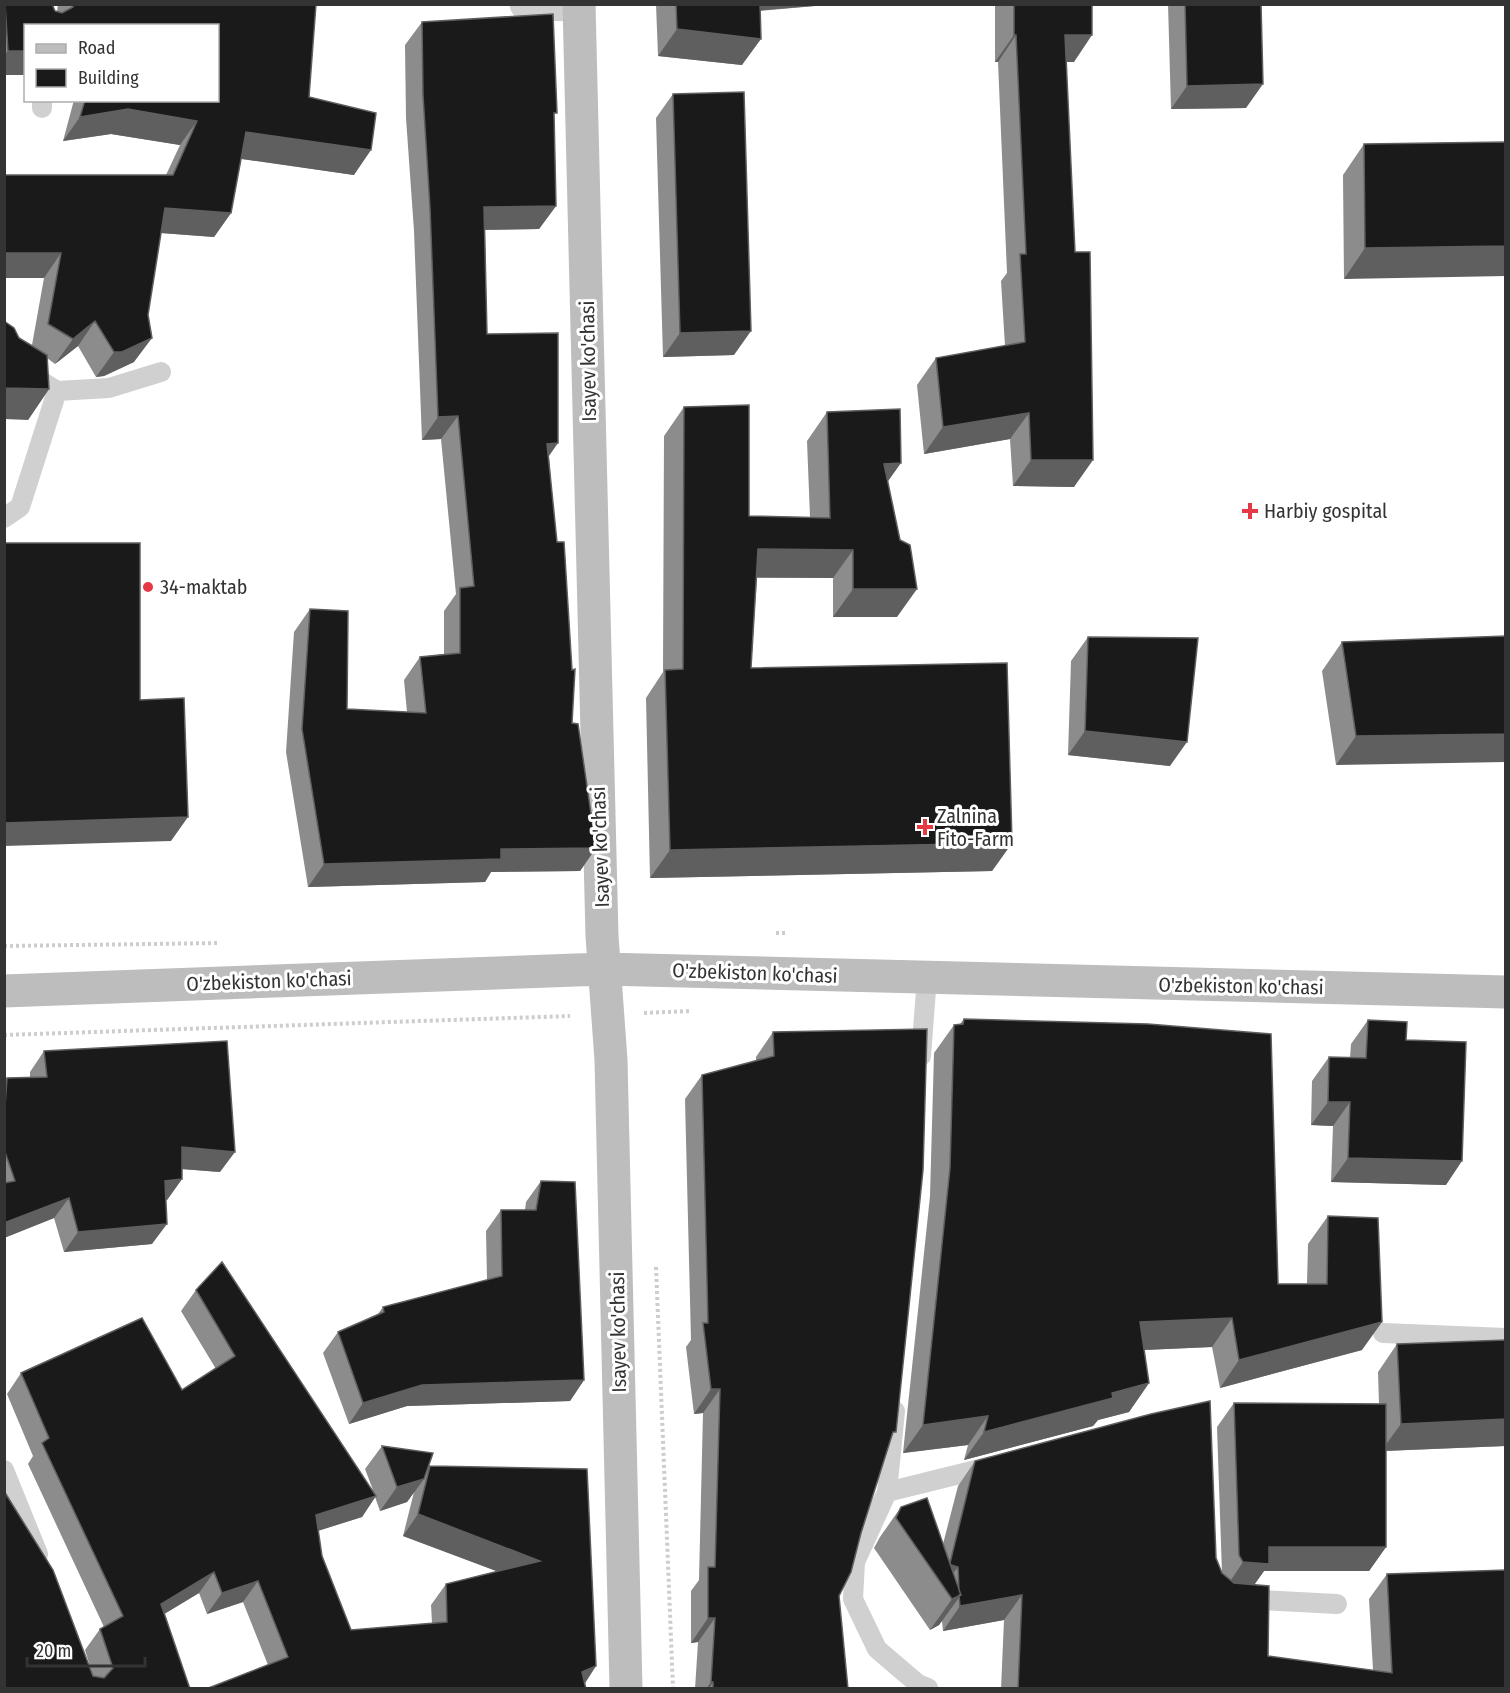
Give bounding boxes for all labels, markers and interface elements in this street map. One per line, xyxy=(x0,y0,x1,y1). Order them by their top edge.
legend xyxy=(24,24,219,102)
text: Road xyxy=(78,37,115,59)
text: Building xyxy=(78,67,139,89)
street label: Isayev ko'chasi xyxy=(575,300,601,422)
place label: Harbiy gospital xyxy=(1264,499,1387,523)
marker: Harbiy gospital xyxy=(1241,502,1259,520)
place label: 34-maktab xyxy=(160,575,247,599)
marker: 34-maktab xyxy=(141,580,155,594)
street label: Isayev ko'chasi xyxy=(586,786,614,908)
place label: Zalnina Fito-Farm xyxy=(937,804,1014,851)
marker: Zalnina Fito-Farm xyxy=(918,820,932,834)
street label: O'zbekiston ko'chasi xyxy=(672,958,838,988)
street label: O'zbekiston ko'chasi xyxy=(186,966,352,996)
street label: O'zbekiston ko'chasi xyxy=(1158,973,1324,999)
street label: Isayev ko'chasi xyxy=(605,1271,631,1393)
scale bar xyxy=(27,1630,146,1668)
text: 20 m xyxy=(36,1640,71,1662)

